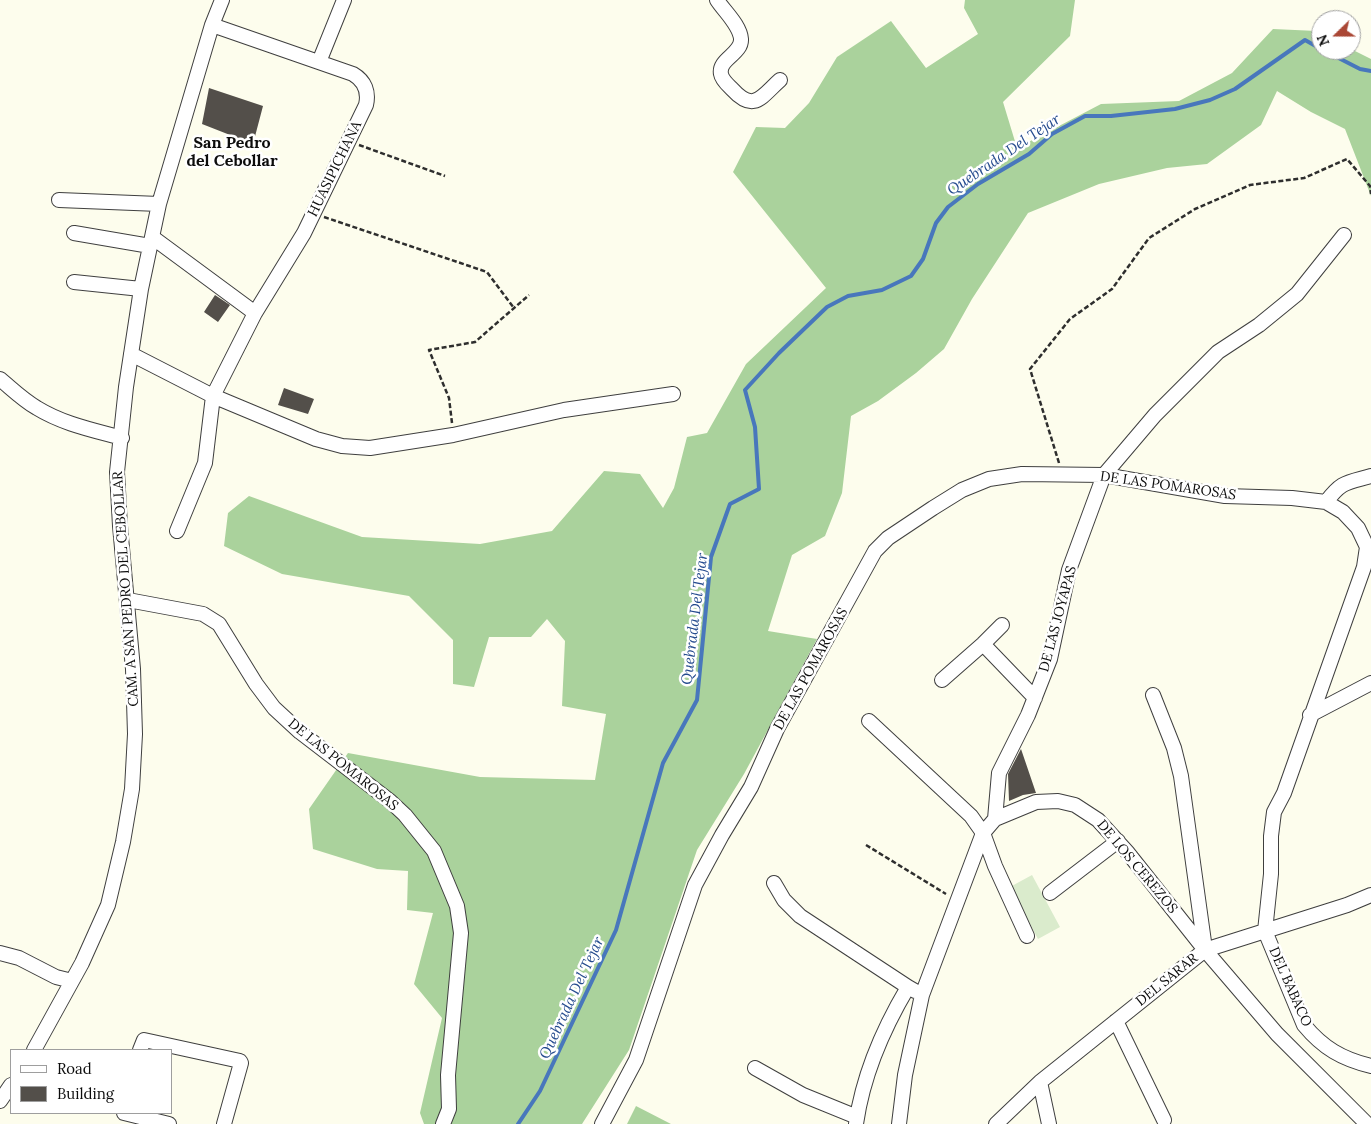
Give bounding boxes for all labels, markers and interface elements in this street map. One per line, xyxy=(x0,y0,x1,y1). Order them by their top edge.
north arrow xyxy=(1311,10,1361,60)
text: N xyxy=(1313,32,1333,49)
water label: Quebrada Del Tejar xyxy=(944,110,1064,200)
street label: HUASIPICHANA xyxy=(305,118,365,220)
district label: San Pedro del Cebollar xyxy=(186,133,278,171)
street label: DE LAS POMAROSAS xyxy=(1099,468,1237,504)
street label: CAM. A SAN PEDRO DEL CEBOLLAR xyxy=(109,471,143,707)
water label: Quebrada Del Tejar xyxy=(678,552,712,686)
street label: DE LAS JOYAPAS xyxy=(1036,564,1080,674)
street label: DE LAS POMAROSAS xyxy=(770,605,852,733)
street label: DE LAS POMAROSAS xyxy=(284,715,402,815)
street label: DE LOS CEREZOS xyxy=(1093,817,1181,917)
water label: Quebrada Del Tejar xyxy=(536,934,608,1062)
street label: DEL BABACO xyxy=(1265,944,1315,1030)
street label: DEL SARAR xyxy=(1133,950,1201,1010)
legend xyxy=(10,1049,172,1114)
text: Road xyxy=(57,1059,92,1078)
text: Building xyxy=(57,1084,114,1103)

